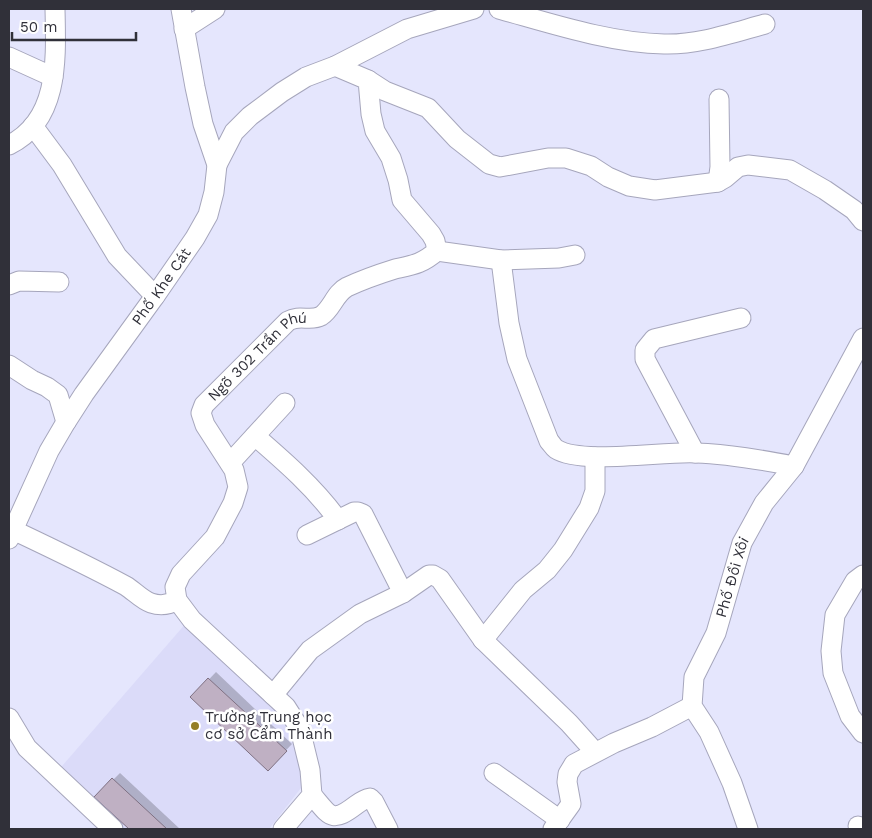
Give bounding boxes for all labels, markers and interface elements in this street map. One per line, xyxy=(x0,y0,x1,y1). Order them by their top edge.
scale bar xyxy=(12,10,136,42)
text: 50 m xyxy=(20,18,57,36)
street label: Phố Khe Cát xyxy=(128,244,195,329)
street label: Ngõ 302 Trần Phú xyxy=(204,309,307,405)
street label: Phố Đồi Xôi xyxy=(712,533,753,620)
place label: Trường Trung học cơ sở Cẩm Thành xyxy=(205,708,332,743)
marker: Trường Trung học cơ sở Cẩm Thành xyxy=(189,720,201,732)

